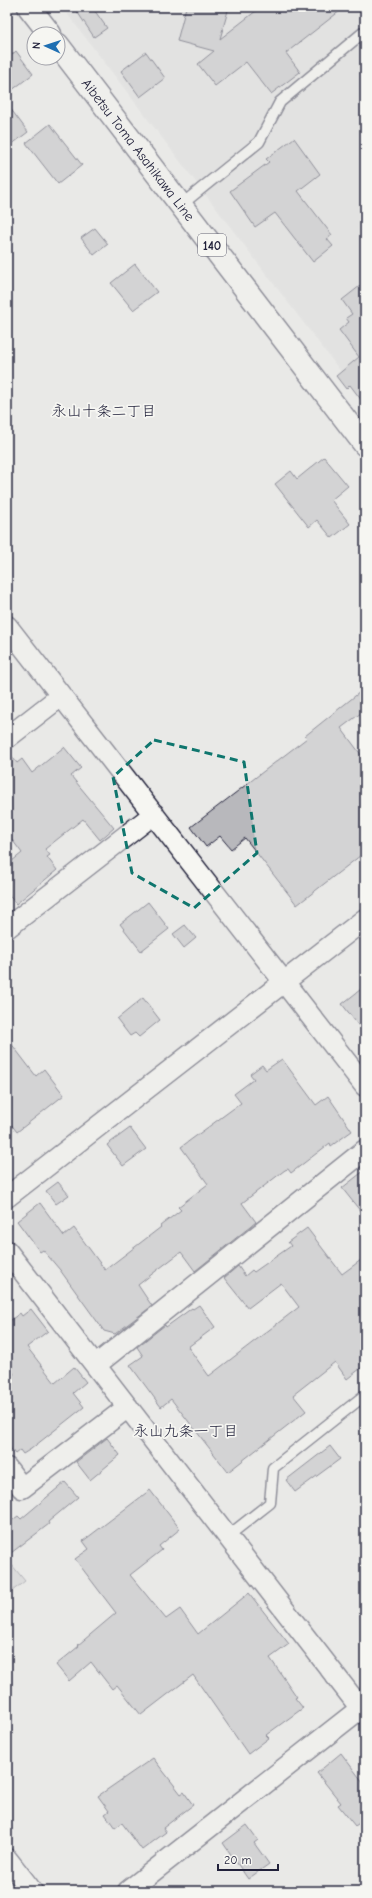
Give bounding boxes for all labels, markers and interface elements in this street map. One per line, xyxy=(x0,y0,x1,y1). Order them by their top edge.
north arrow xyxy=(26,26,66,66)
text: N xyxy=(30,42,43,49)
street label: Aibetsu Toma Asahikawa Line xyxy=(78,75,198,225)
road number: 140 xyxy=(198,234,226,256)
district label: 永山十条二丁目 xyxy=(51,402,157,420)
district label: 永山九条一丁目 xyxy=(133,1422,239,1440)
scale bar xyxy=(218,1846,278,1872)
text: 20 m xyxy=(224,1853,252,1867)

